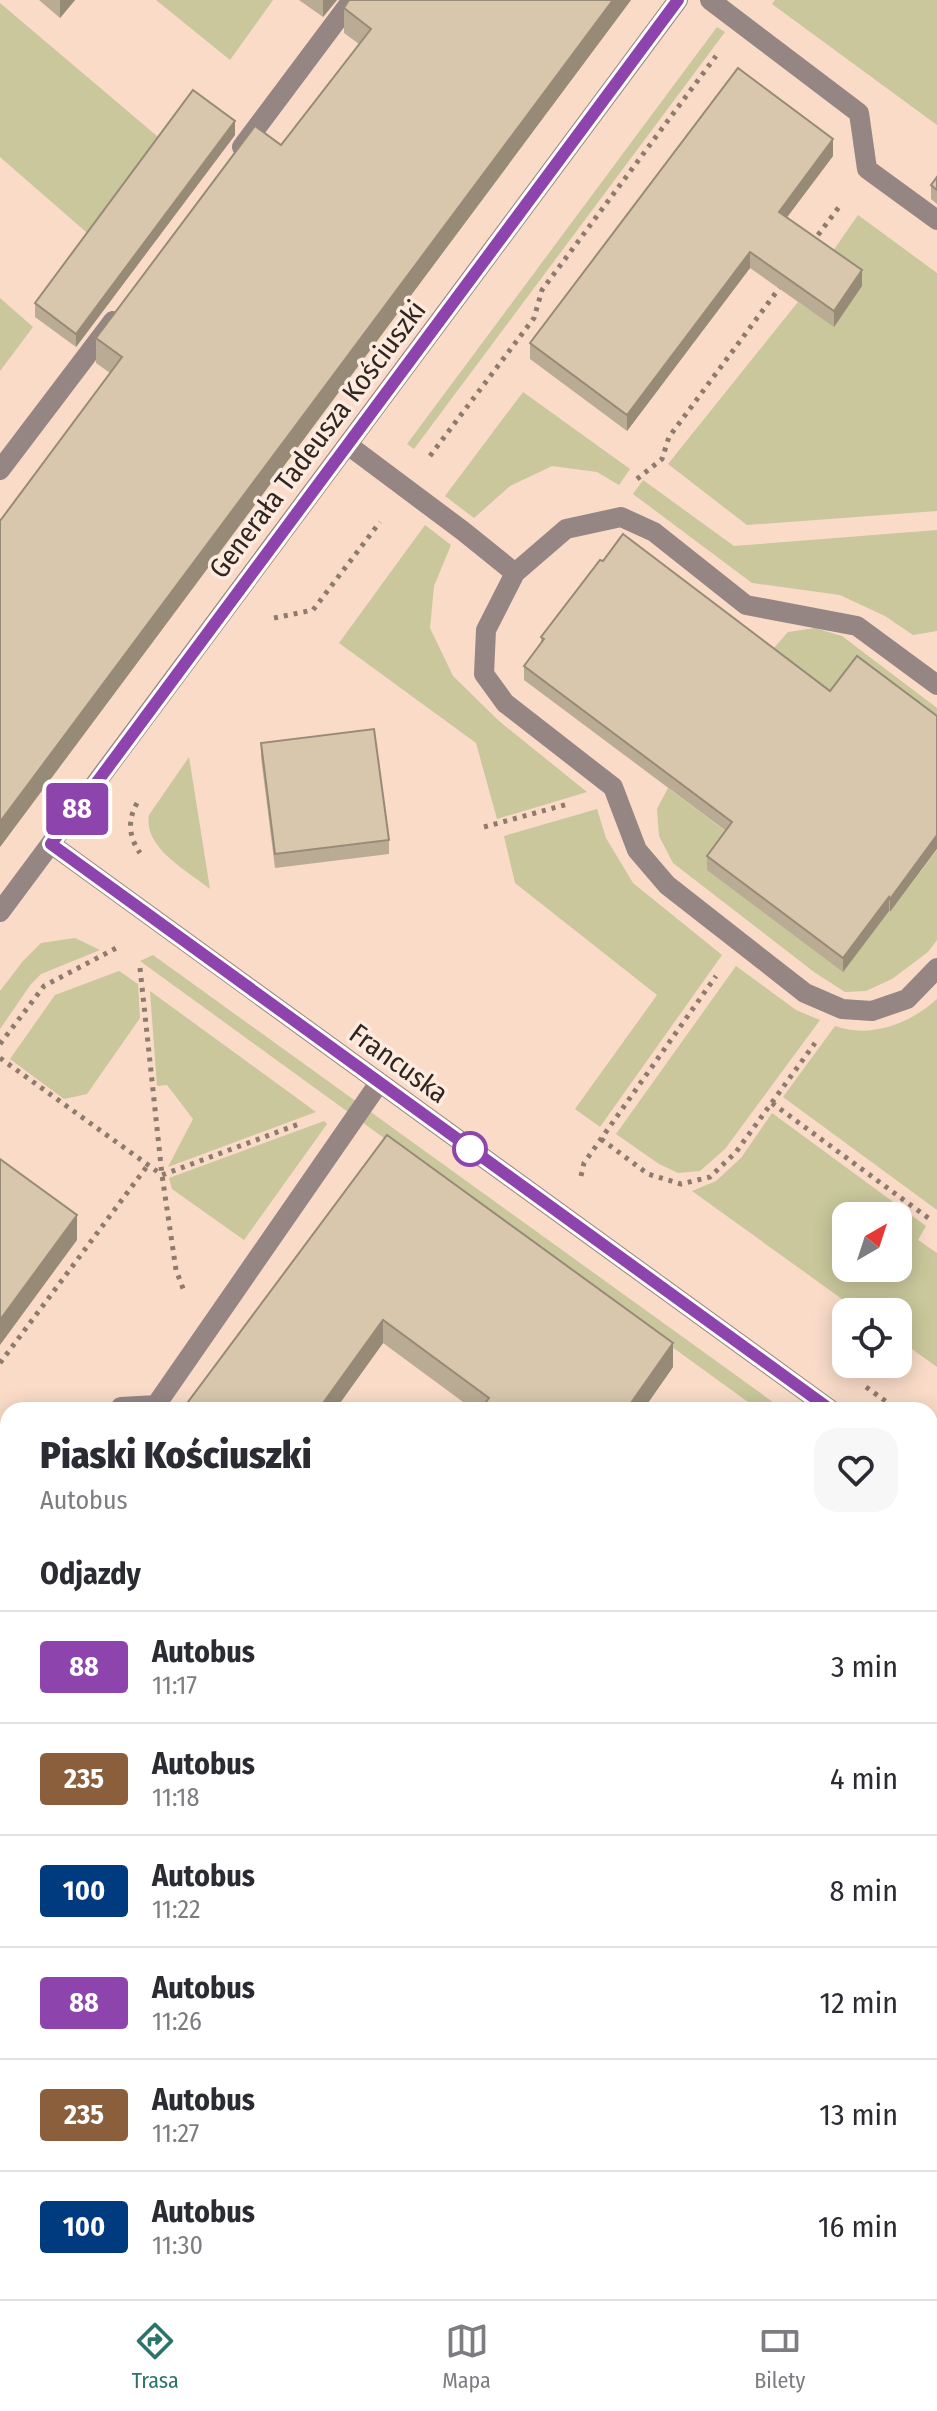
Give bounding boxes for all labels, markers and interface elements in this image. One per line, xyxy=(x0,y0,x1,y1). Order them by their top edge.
street label: Generała Tadeusza Kościuszki xyxy=(202,294,432,584)
line badge: 88 xyxy=(41,783,113,835)
text: 88 xyxy=(62,792,92,825)
street label: Francuska xyxy=(343,1017,454,1110)
unlabelled marker xyxy=(453,1132,487,1166)
north arrow xyxy=(832,1202,912,1282)
map controls xyxy=(832,1202,912,1378)
button: locate xyxy=(832,1298,912,1378)
button: heart xyxy=(814,1428,898,1512)
text: Piaski Kościuszki xyxy=(40,1432,312,1478)
text: Autobus xyxy=(40,1485,128,1516)
text: Odjazdy xyxy=(40,1556,141,1592)
text: Autobus xyxy=(152,1634,255,1670)
text: 3 min xyxy=(831,1649,898,1685)
text: 88 xyxy=(69,1650,99,1683)
text: 11:17 xyxy=(152,1670,197,1701)
text: Autobus xyxy=(152,1746,255,1782)
text: 4 min xyxy=(830,1761,898,1797)
text: 235 xyxy=(64,1762,104,1795)
text: 11:18 xyxy=(152,1782,200,1813)
text: Autobus xyxy=(152,1858,255,1894)
text: 8 min xyxy=(830,1873,898,1909)
text: 100 xyxy=(63,1874,105,1907)
text: 11:22 xyxy=(152,1894,200,1925)
text: Autobus xyxy=(152,1970,255,2006)
text: 12 min xyxy=(820,1985,898,2021)
text: 88 xyxy=(69,1986,99,2019)
text: 11:26 xyxy=(152,2006,202,2037)
text: Autobus xyxy=(152,2082,255,2118)
text: 13 min xyxy=(819,2097,898,2133)
text: 235 xyxy=(64,2098,104,2131)
text: 11:27 xyxy=(152,2118,199,2149)
text: Autobus xyxy=(152,2194,255,2230)
text: 16 min xyxy=(818,2209,898,2245)
text: 100 xyxy=(63,2210,105,2243)
text: 11:30 xyxy=(152,2230,203,2261)
tab: Trasa xyxy=(132,2319,179,2394)
tab: Mapa xyxy=(442,2319,491,2394)
tab: Bilety xyxy=(754,2319,805,2394)

